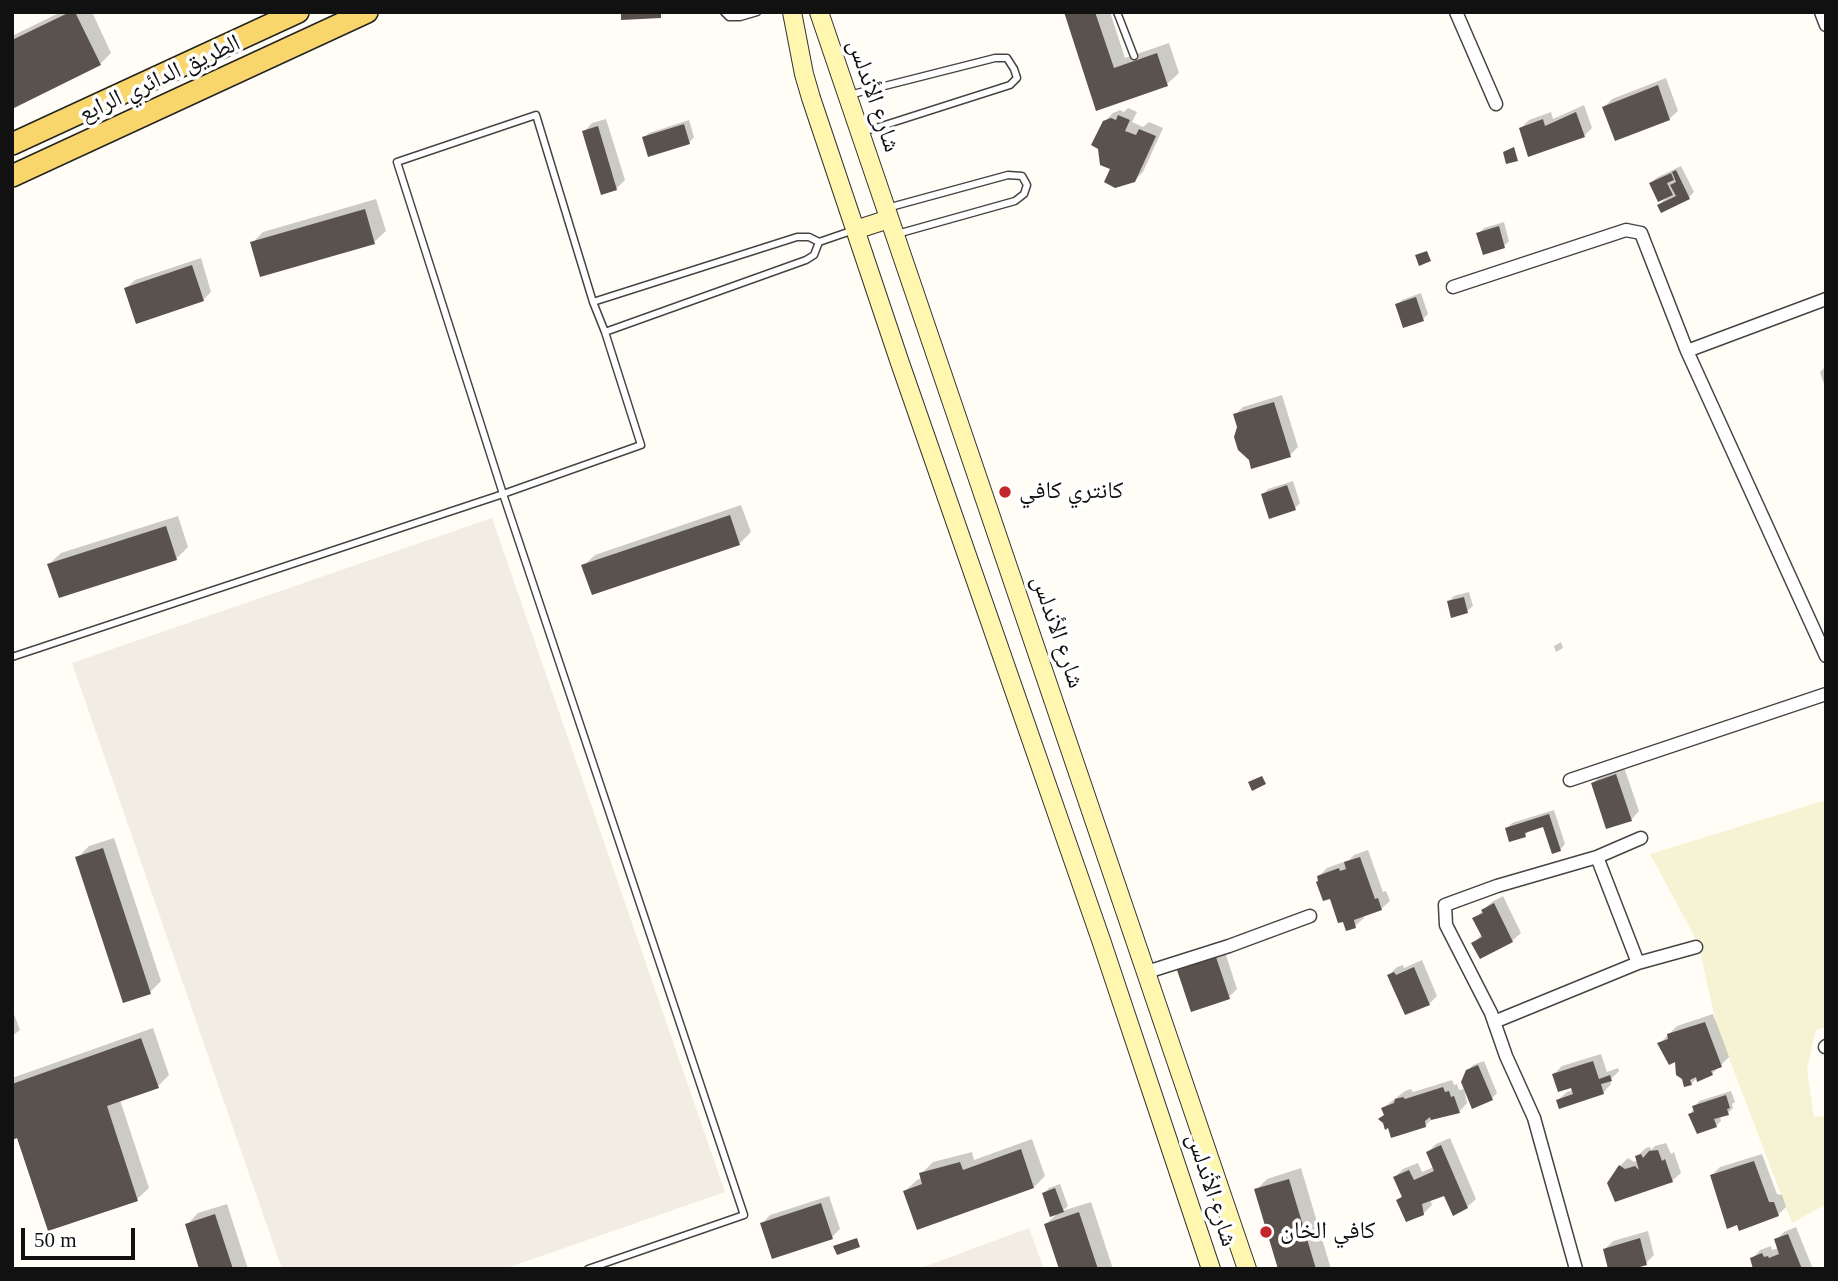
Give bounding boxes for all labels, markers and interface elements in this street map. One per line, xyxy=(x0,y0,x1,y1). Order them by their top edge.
street label: الطريق الدائري الرابع xyxy=(75,29,245,129)
street label: شارع الأندلس xyxy=(840,36,906,156)
place label: كانتري كافي xyxy=(1019,478,1123,506)
marker: كانتري كافي xyxy=(997,484,1013,500)
street label: شارع الأندلس xyxy=(1024,572,1090,692)
street label: شارع الأندلس xyxy=(1179,1130,1243,1250)
scale bar xyxy=(24,1214,138,1258)
place label: كافي الخان xyxy=(1280,1218,1376,1246)
marker: كافي الخان xyxy=(1258,1224,1274,1240)
text: 50 m xyxy=(34,1228,77,1252)

